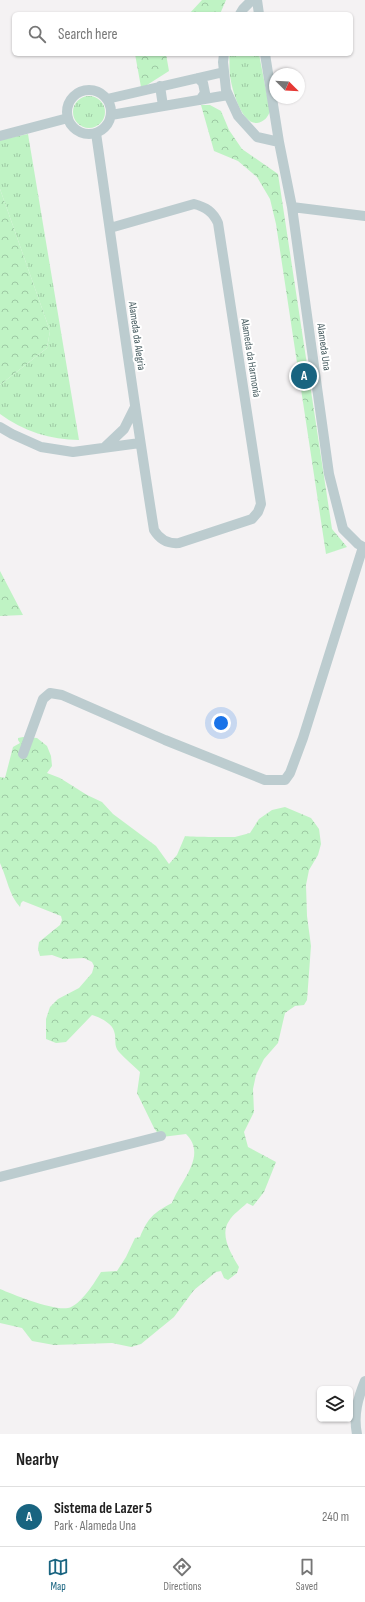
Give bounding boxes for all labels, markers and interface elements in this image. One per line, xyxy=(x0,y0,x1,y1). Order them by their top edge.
search box xyxy=(12,12,353,56)
icon: search xyxy=(26,23,48,45)
text: Search here xyxy=(58,25,118,44)
north arrow xyxy=(269,68,305,104)
street label: Alameda da Alegria xyxy=(126,300,148,371)
street label: Alameda da Harmonia xyxy=(238,317,264,398)
street label: Alameda Una xyxy=(314,322,334,371)
pin: A xyxy=(291,361,317,391)
your location xyxy=(211,713,231,733)
map controls xyxy=(317,1386,353,1422)
button: layers xyxy=(317,1386,353,1422)
text: Nearby xyxy=(16,1450,59,1470)
text: Sistema de Lazer 5 xyxy=(54,1499,152,1518)
text: A xyxy=(26,1509,32,1525)
text: 240 m xyxy=(322,1509,349,1525)
text: Park · Alameda Una xyxy=(54,1518,136,1534)
tab: Map xyxy=(47,1556,69,1593)
tab: Directions xyxy=(164,1556,201,1593)
tab: Saved xyxy=(296,1556,318,1593)

